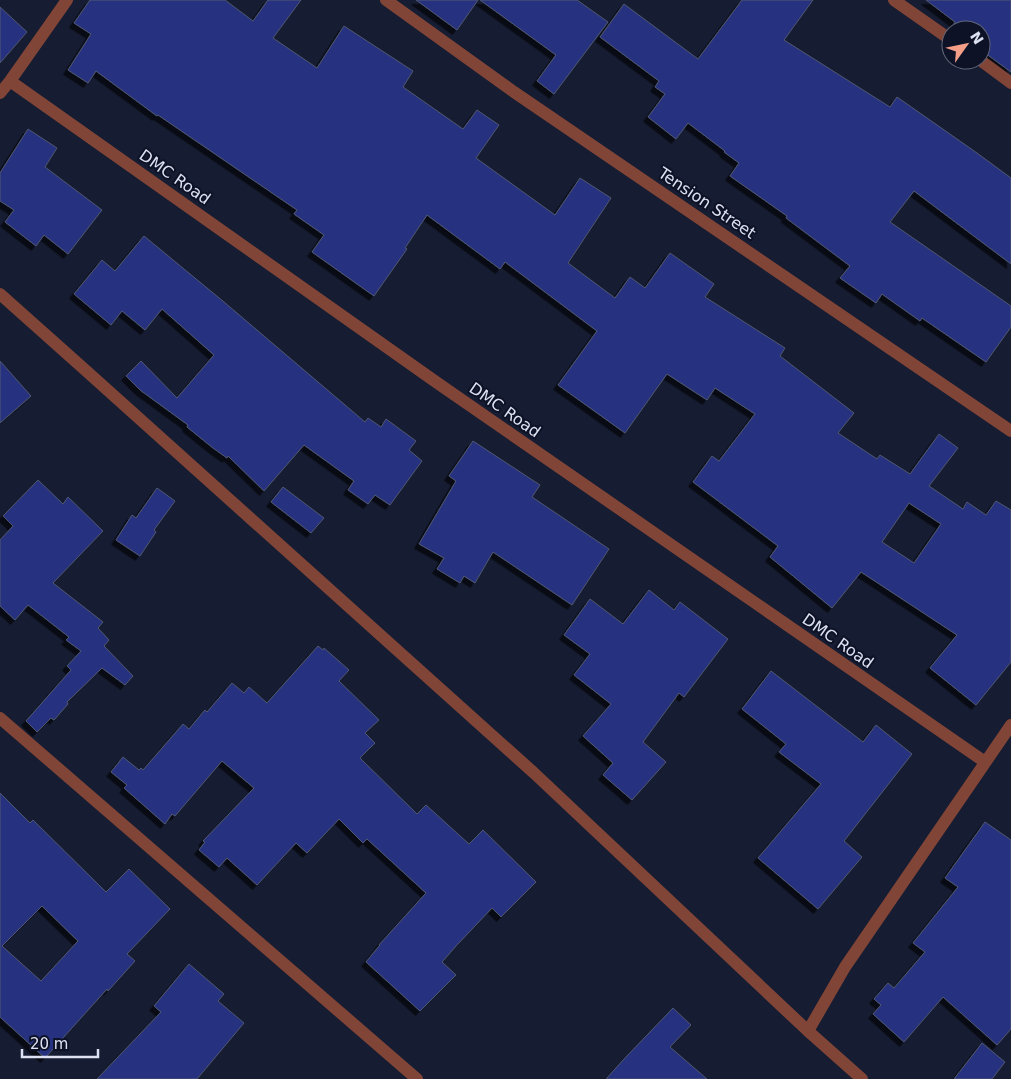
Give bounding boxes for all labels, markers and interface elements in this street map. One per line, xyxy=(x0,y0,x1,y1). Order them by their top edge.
north arrow xyxy=(941,20,991,70)
text: N xyxy=(967,29,987,47)
street label: DMC Road xyxy=(136,146,214,208)
street label: Tension Street xyxy=(654,163,759,243)
street label: DMC Road xyxy=(466,379,544,441)
street label: DMC Road xyxy=(799,610,877,672)
scale bar xyxy=(22,1026,99,1058)
text: 20 m xyxy=(30,1035,68,1053)

